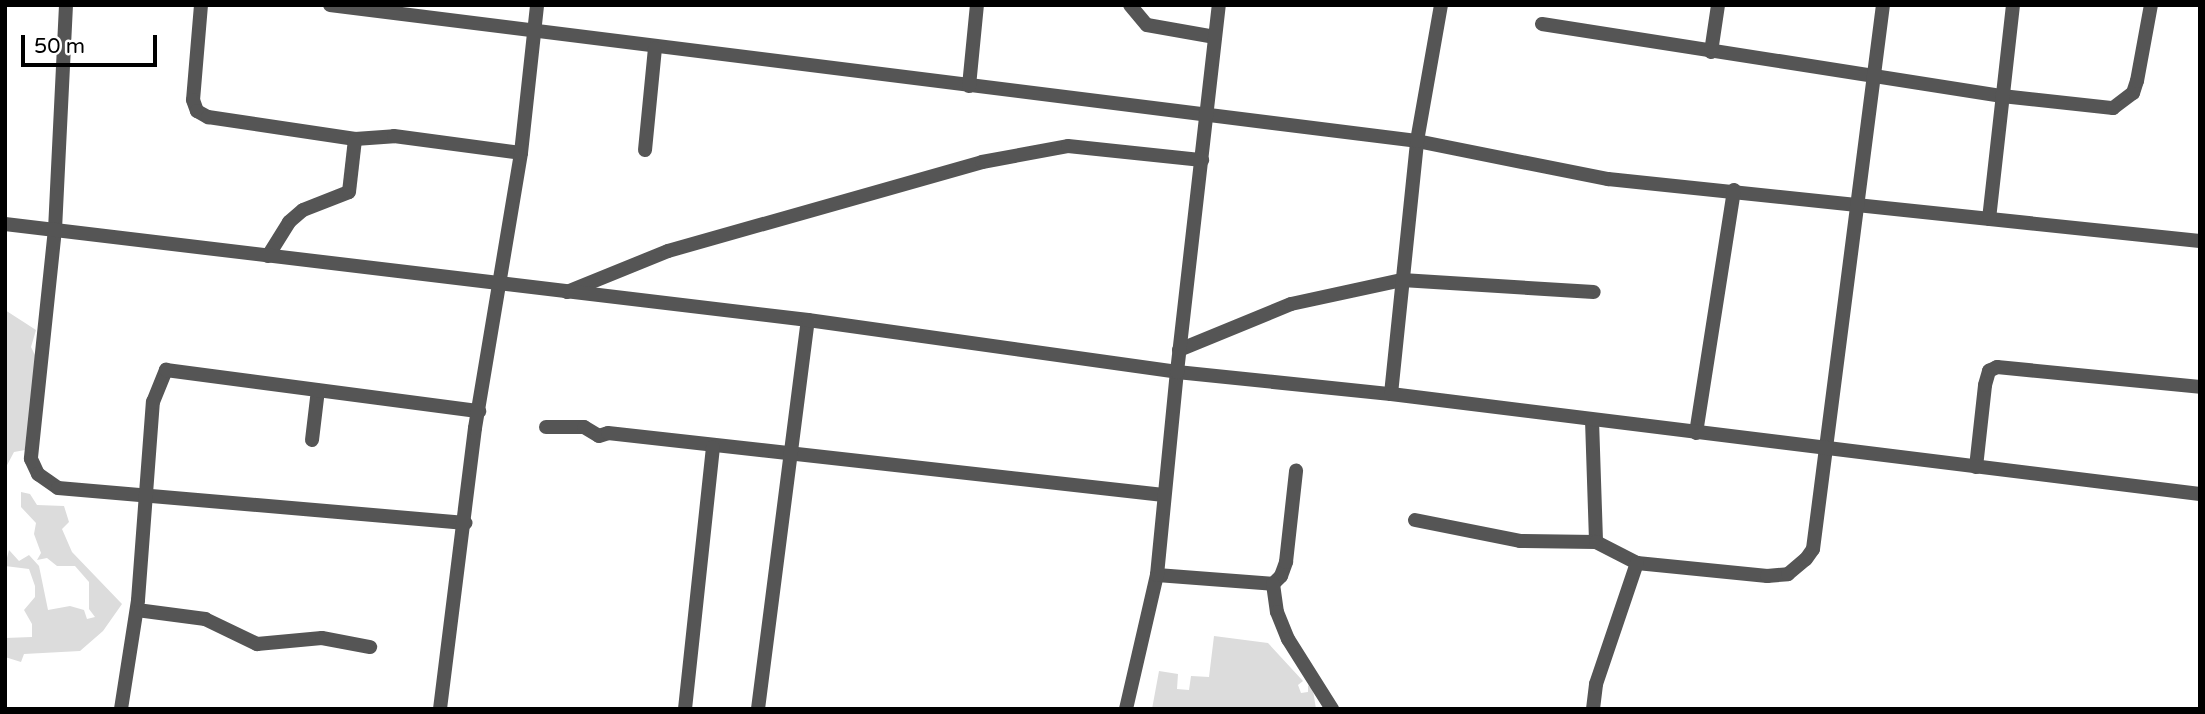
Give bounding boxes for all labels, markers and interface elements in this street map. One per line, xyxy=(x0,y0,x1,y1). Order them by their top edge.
scale bar xyxy=(24,21,161,65)
text: 50 m xyxy=(34,34,85,59)

